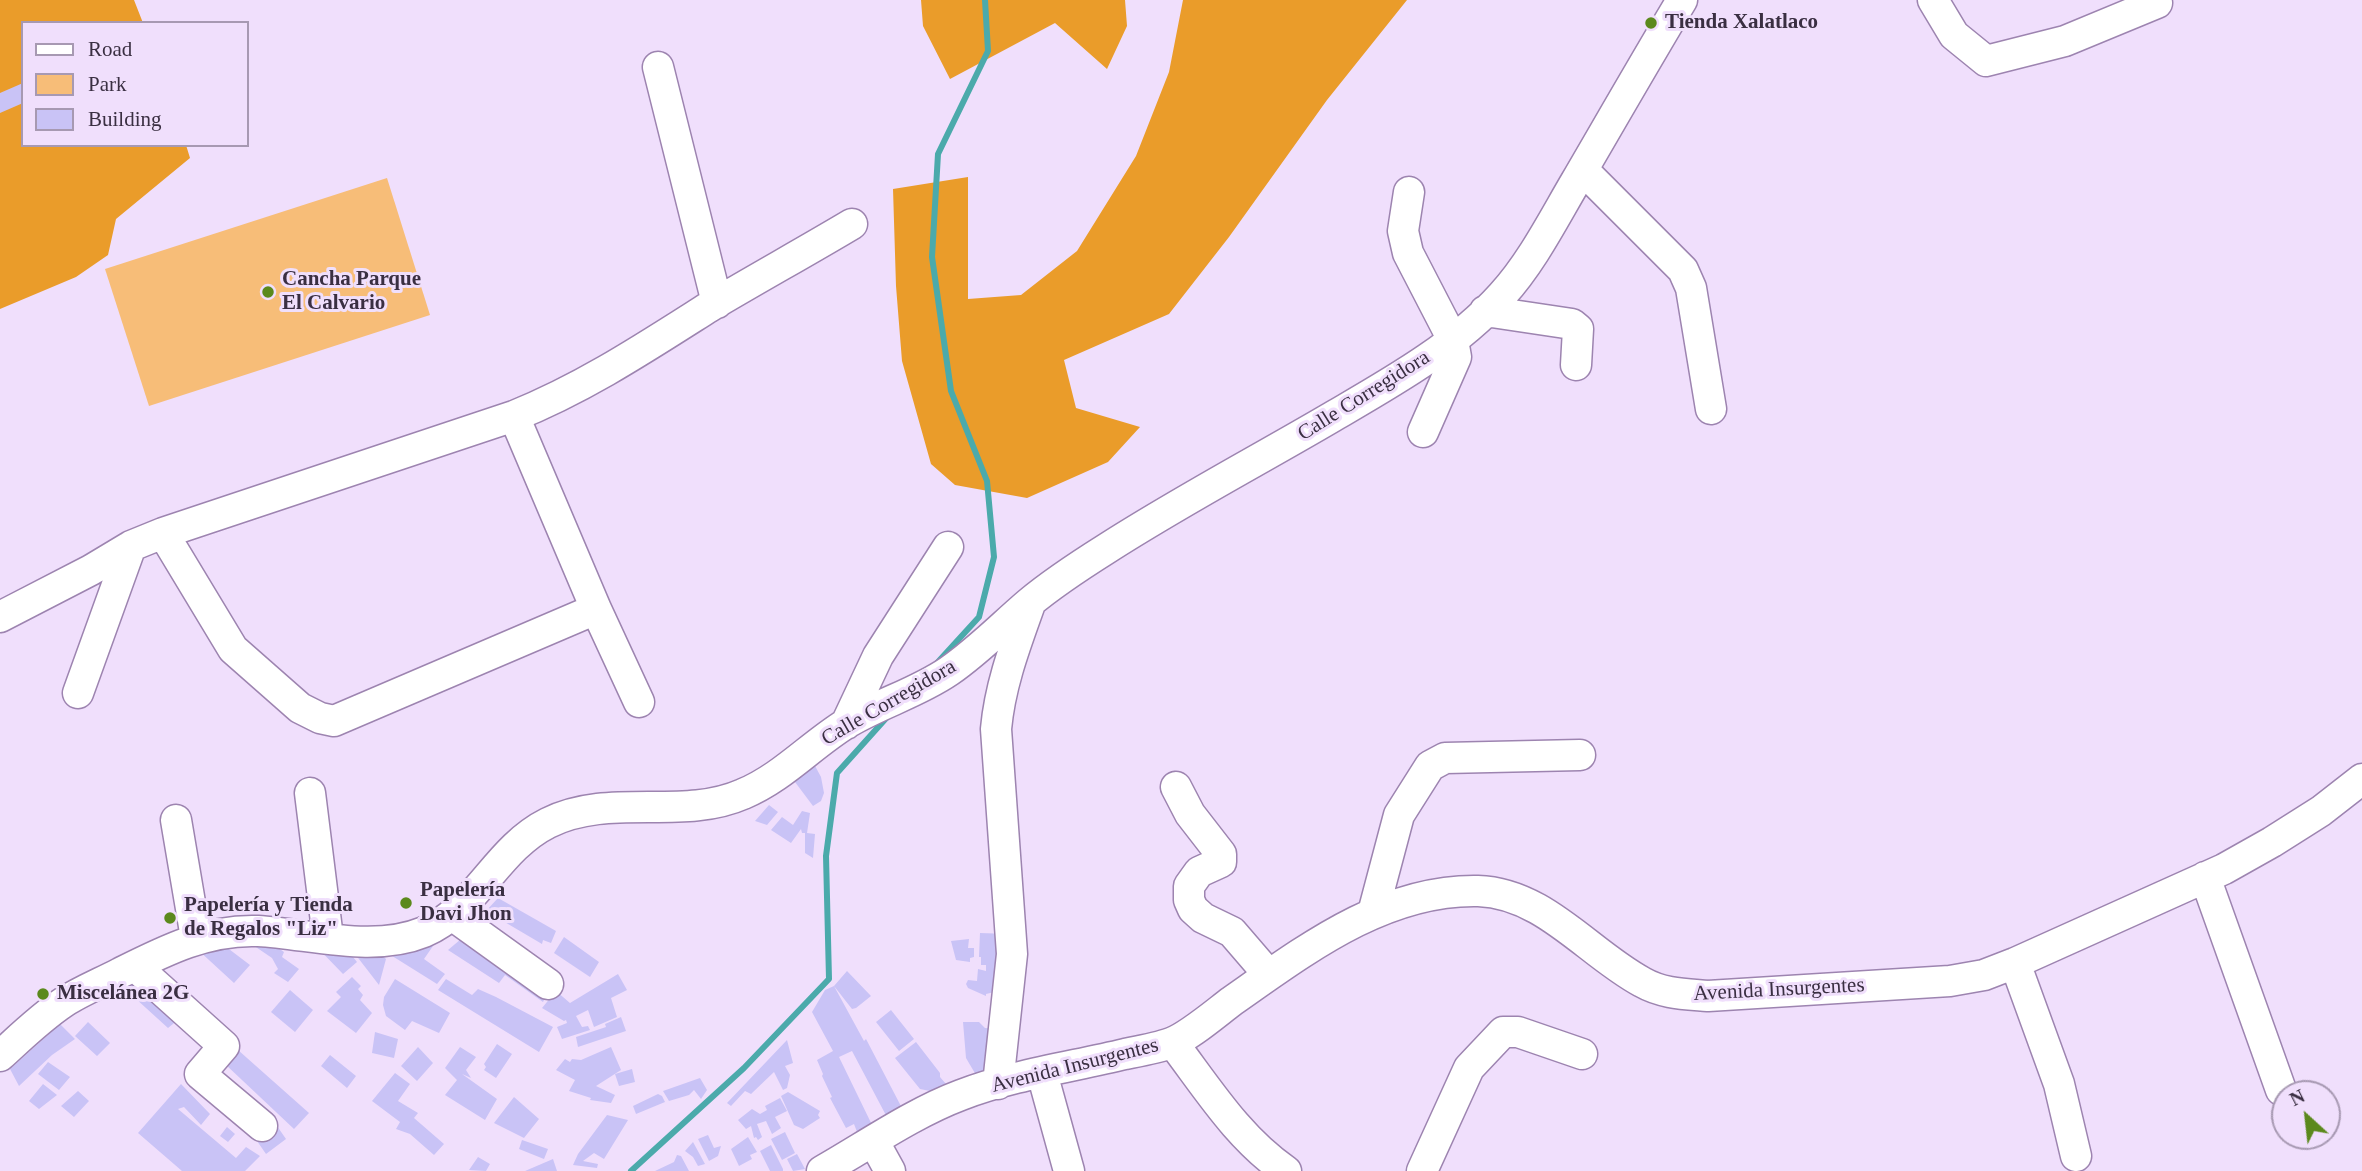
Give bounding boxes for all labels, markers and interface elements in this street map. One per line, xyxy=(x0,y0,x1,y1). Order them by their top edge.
place label: Tienda Xalatlaco xyxy=(1665,10,1818,36)
marker: Tienda Xalatlaco xyxy=(1643,15,1659,31)
legend xyxy=(21,21,248,147)
text: Road xyxy=(88,37,132,61)
text: Park xyxy=(88,72,127,96)
text: Building xyxy=(88,107,162,131)
place label: Cancha Parque El Calvario xyxy=(282,267,421,317)
marker: Cancha Parque El Calvario xyxy=(260,284,276,300)
street label: Calle Corregidora xyxy=(1293,345,1435,447)
street label: Calle Corregidora xyxy=(817,654,961,752)
place label: Papelería Davi Jhon xyxy=(420,878,512,928)
place label: Papelería y Tienda de Regalos "Liz" xyxy=(184,893,353,943)
marker: Papelería Davi Jhon xyxy=(398,895,414,911)
marker: Papelería y Tienda de Regalos "Liz" xyxy=(162,910,178,926)
street label: Avenida Insurgentes xyxy=(1693,973,1865,1007)
place label: Miscelánea 2G xyxy=(57,981,189,1007)
marker: Miscelánea 2G xyxy=(35,986,51,1002)
street label: Avenida Insurgentes xyxy=(989,1033,1161,1099)
north arrow xyxy=(2271,1080,2341,1150)
text: N xyxy=(2286,1085,2308,1110)

